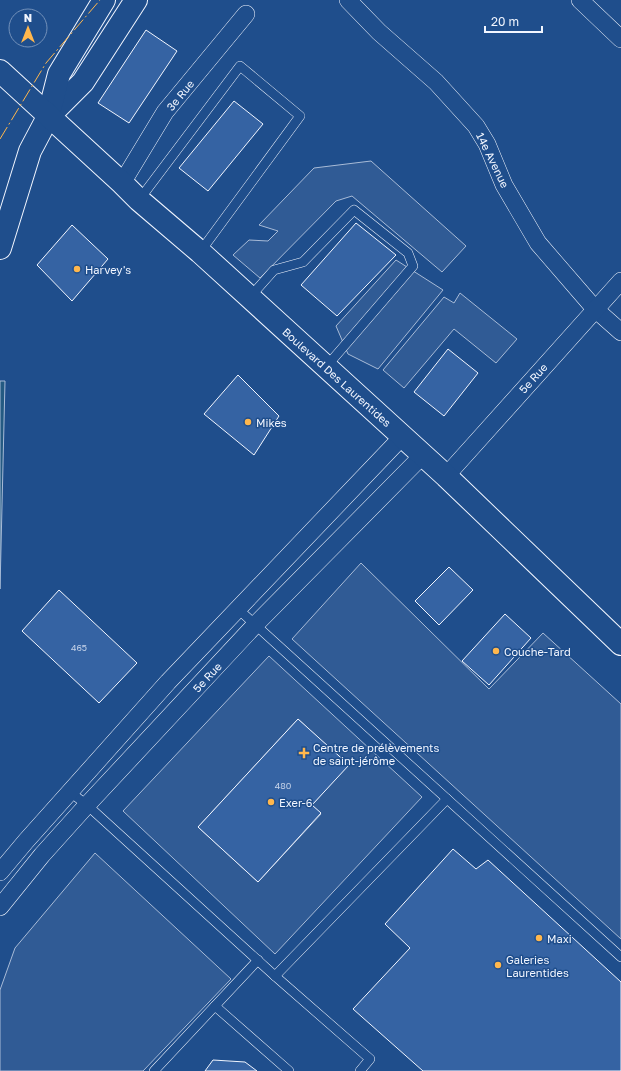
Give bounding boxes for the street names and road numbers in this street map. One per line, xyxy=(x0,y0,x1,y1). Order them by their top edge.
street label: 3e Rue xyxy=(163,77,197,113)
street label: 14e Avenue xyxy=(474,130,512,190)
street label: Boulevard Des Laurentides xyxy=(280,325,394,429)
street label: 5e Rue xyxy=(516,360,550,396)
street label: 5e Rue xyxy=(190,659,224,695)

